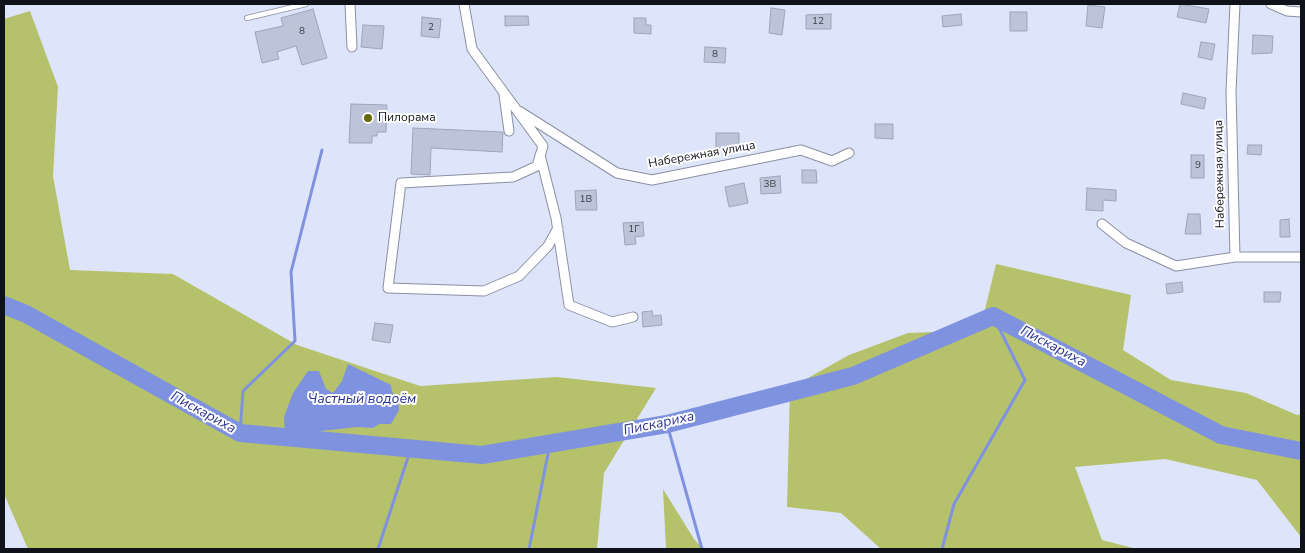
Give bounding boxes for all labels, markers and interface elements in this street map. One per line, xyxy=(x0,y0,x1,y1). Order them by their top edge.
house number: 12 xyxy=(812,16,824,28)
house number: 2 xyxy=(428,22,434,34)
house number: 8 xyxy=(299,26,305,38)
house number: 8 xyxy=(712,49,718,61)
place label: Пилорама xyxy=(378,111,436,125)
marker: Пилорама xyxy=(362,112,374,124)
street label: Набережная улица xyxy=(1212,120,1228,228)
street label: Набережная улица xyxy=(647,138,757,172)
house number: 9 xyxy=(1195,160,1201,172)
house number: 3В xyxy=(764,179,776,191)
house number: 1В xyxy=(580,194,592,206)
house number: 1Г xyxy=(628,224,640,236)
water label: Пискариха xyxy=(1017,323,1089,371)
water label: Пискариха xyxy=(168,388,238,438)
water label: Частный водоём xyxy=(308,392,416,408)
water label: Пискариха xyxy=(622,408,696,440)

